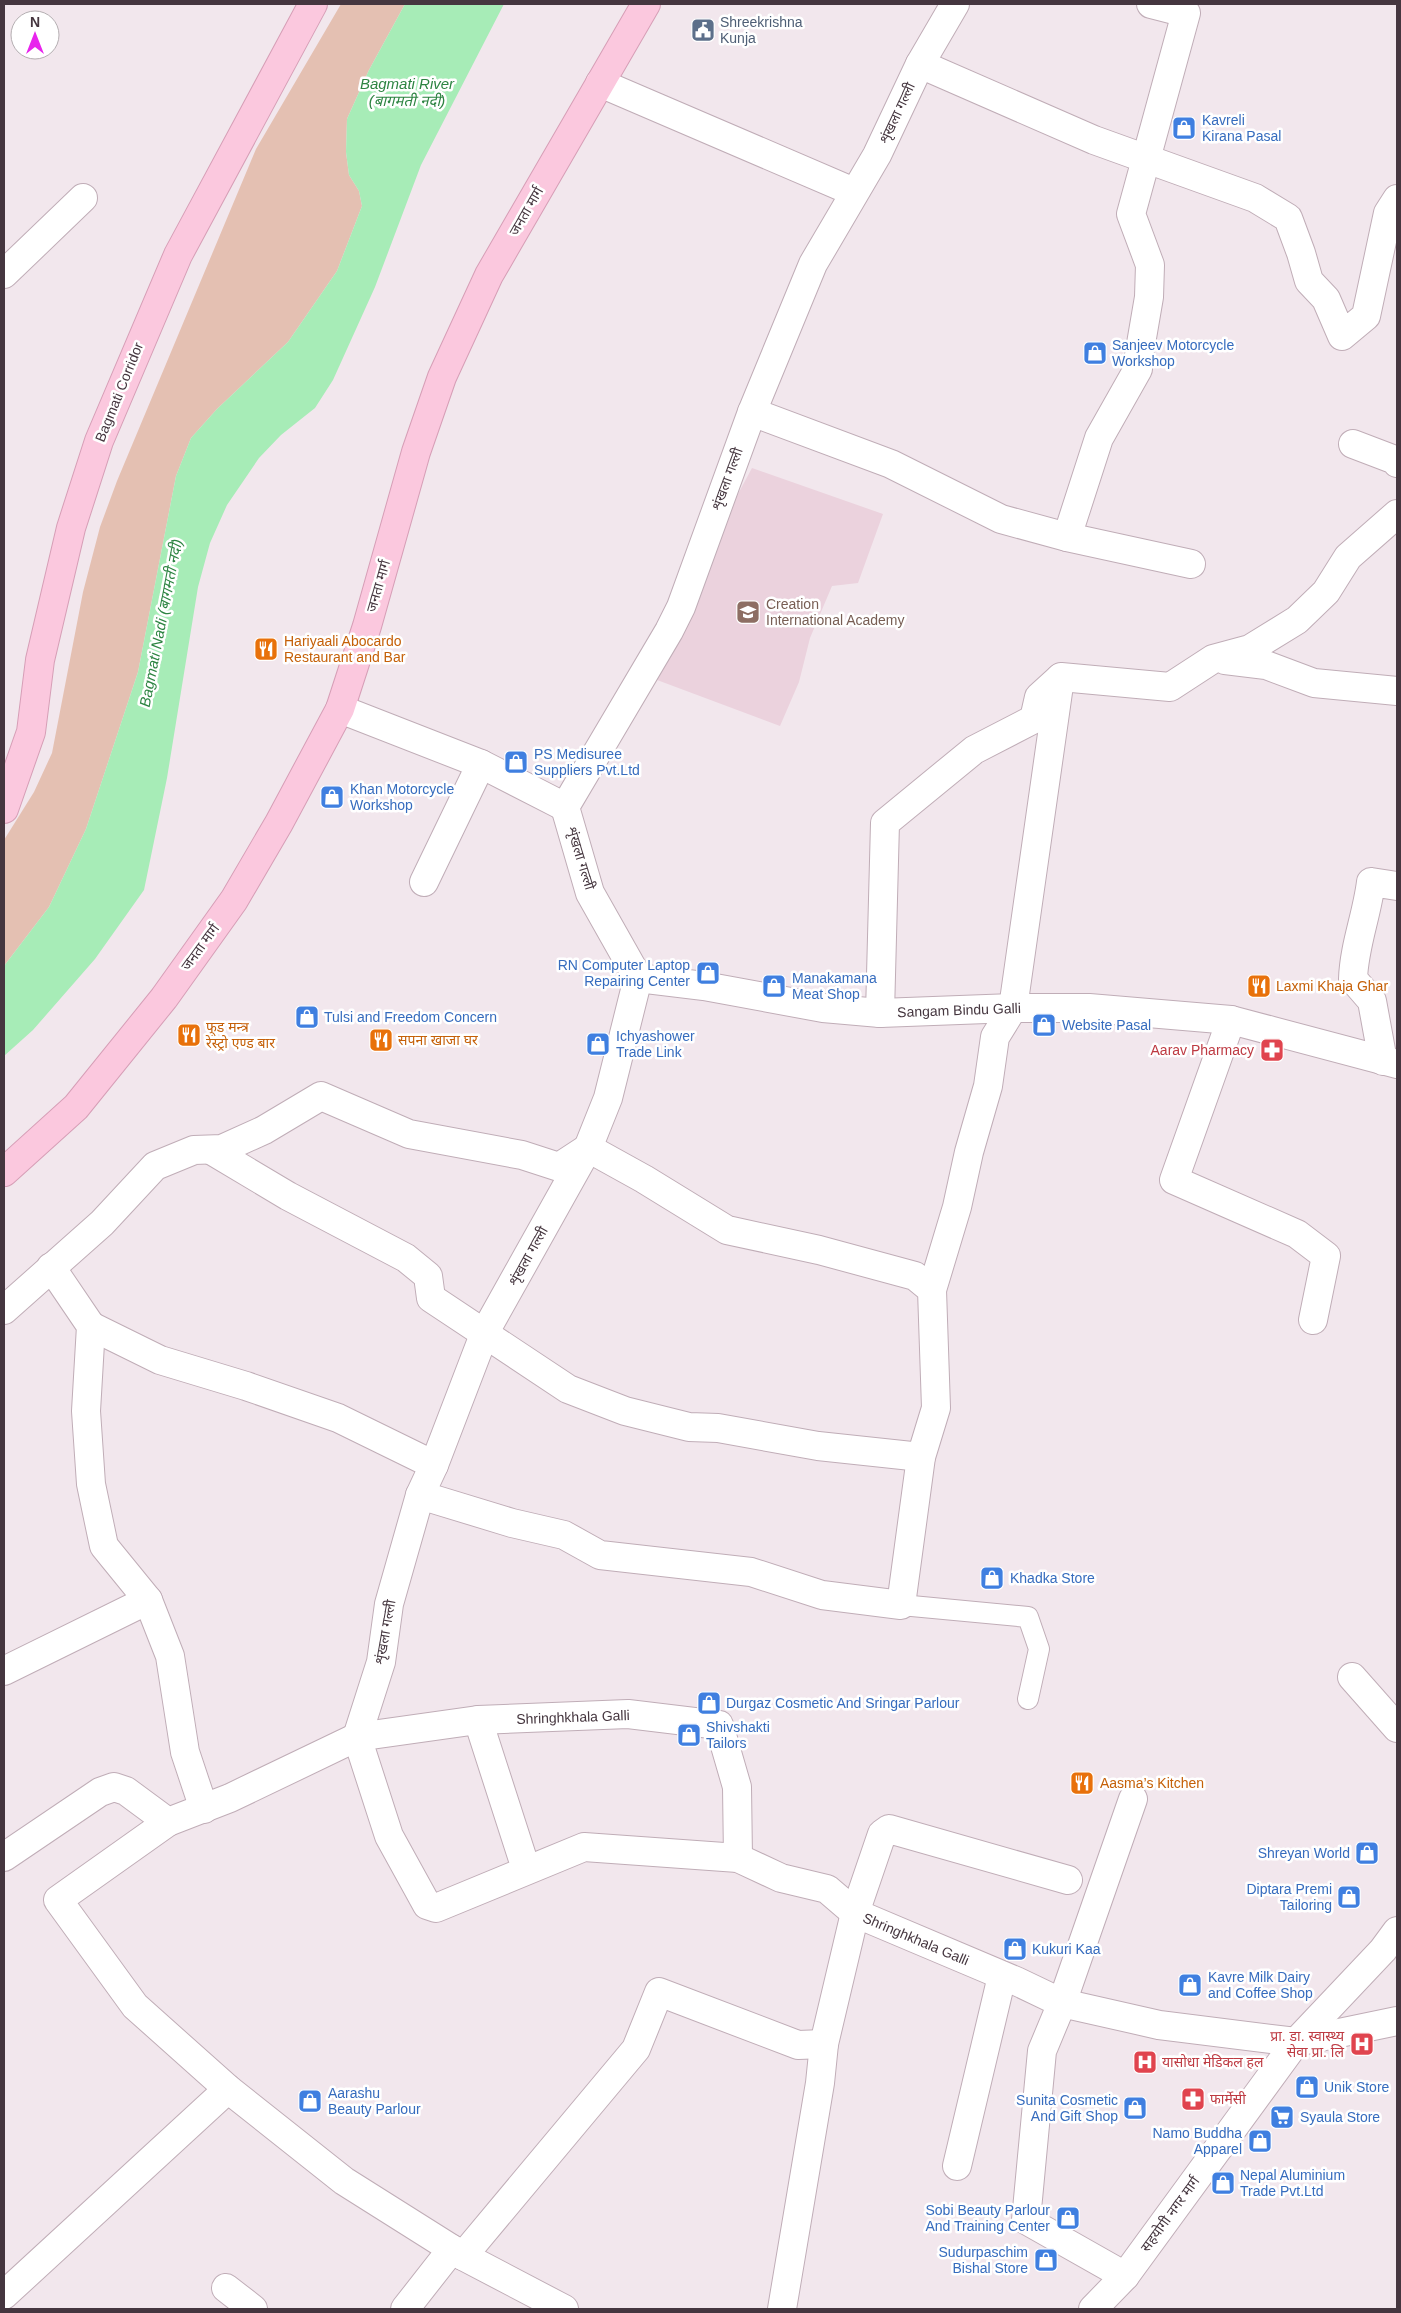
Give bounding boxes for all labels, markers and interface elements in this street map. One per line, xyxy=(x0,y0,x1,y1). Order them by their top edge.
north arrow xyxy=(10,10,60,60)
text: N xyxy=(30,14,40,30)
place label: Shreekrishna Kunja xyxy=(720,14,803,46)
public building icon: Shreekrishna Kunja xyxy=(690,17,716,43)
water label: Bagmati River (बागमती नदी) xyxy=(360,75,455,109)
street label: शृंखला गल्ली xyxy=(876,80,919,146)
place label: Kavreli Kirana Pasal xyxy=(1202,112,1281,144)
shop icon: Kavreli Kirana Pasal xyxy=(1171,115,1197,141)
street label: जनता मार्ग xyxy=(506,183,547,238)
place label: Sanjeev Motorcycle Workshop xyxy=(1112,337,1234,369)
street label: Bagmati Corridor xyxy=(92,340,146,444)
shop icon: Sanjeev Motorcycle Workshop xyxy=(1082,340,1108,366)
street label: शृंखला गल्ली xyxy=(708,445,747,513)
water label: Bagmati Nadi (बागमती नदी) xyxy=(136,537,185,708)
street label: जनता मार्ग xyxy=(363,557,393,614)
place label: Creation International Academy xyxy=(766,596,905,628)
school or university icon: Creation International Academy xyxy=(735,599,761,625)
place label: Hariyaali Abocardo Restaurant and Bar xyxy=(284,633,406,665)
restaurant icon: Hariyaali Abocardo Restaurant and Bar xyxy=(253,636,279,662)
place label: PS Medisuree Suppliers Pvt.Ltd xyxy=(534,746,640,778)
shop icon: PS Medisuree Suppliers Pvt.Ltd xyxy=(503,749,529,775)
place label: Khan Motorcycle Workshop xyxy=(350,781,454,813)
shop icon: Khan Motorcycle Workshop xyxy=(319,784,345,810)
street label: शृंखला गल्ली xyxy=(563,824,598,892)
street label: जनता मार्ग xyxy=(178,920,223,973)
place label: RN Computer Laptop Repairing Center xyxy=(558,957,690,989)
shop icon: RN Computer Laptop Repairing Center xyxy=(695,960,721,986)
place label: Manakamana Meat Shop xyxy=(792,970,877,1002)
shop icon: Manakamana Meat Shop xyxy=(761,973,787,999)
restaurant icon: Laxmi Khaja Ghar xyxy=(1246,973,1272,999)
place label: Laxmi Khaja Ghar xyxy=(1276,978,1388,994)
street label: Sangam Bindu Galli xyxy=(897,1000,1021,1020)
shop icon: Tulsi and Freedom Concern xyxy=(294,1004,320,1030)
place label: Tulsi and Freedom Concern xyxy=(324,1009,497,1025)
shop icon: Website Pasal xyxy=(1031,1012,1057,1038)
place label: Website Pasal xyxy=(1062,1017,1151,1033)
place label: फूड मन्त्र रेस्ट्रो एण्ड बार xyxy=(206,1019,275,1052)
restaurant icon: फूड मन्त्र रेस्ट्रो एण्ड बार xyxy=(176,1022,202,1048)
restaurant icon: सपना खाजा घर xyxy=(368,1027,394,1053)
place label: Ichyashower Trade Link xyxy=(616,1028,695,1060)
shop icon: Ichyashower Trade Link xyxy=(585,1031,611,1057)
place label: सपना खाजा घर xyxy=(398,1032,478,1048)
pharmacy icon: Aarav Pharmacy xyxy=(1259,1037,1285,1063)
place label: Aarav Pharmacy xyxy=(1151,1042,1254,1058)
street label: शृंखला गल्ली xyxy=(505,1223,552,1289)
shop icon: Khadka Store xyxy=(979,1565,1005,1591)
place label: Khadka Store xyxy=(1010,1570,1095,1586)
street label: शृंखला गल्ली xyxy=(371,1598,400,1666)
shop icon: Durgaz Cosmetic And Sringar Parlour xyxy=(696,1690,722,1716)
place label: Durgaz Cosmetic And Sringar Parlour xyxy=(726,1695,960,1711)
street label: Shringhkhala Galli xyxy=(516,1707,630,1727)
place label: Shivshakti Tailors xyxy=(706,1719,770,1751)
shop icon: Shivshakti Tailors xyxy=(676,1722,702,1748)
restaurant icon: Aasma’s Kitchen xyxy=(1069,1770,1095,1796)
place label: Aasma’s Kitchen xyxy=(1100,1775,1204,1791)
shop icon: Shreyan World xyxy=(1354,1840,1380,1866)
place label: Shreyan World xyxy=(1258,1845,1350,1861)
place label: Diptara Premi Tailoring xyxy=(1246,1881,1332,1913)
shop icon: Diptara Premi Tailoring xyxy=(1336,1884,1362,1910)
street label: Shringhkhala Galli xyxy=(861,1909,971,1969)
shop icon: Kukuri Kaa xyxy=(1002,1936,1028,1962)
place label: Kukuri Kaa xyxy=(1032,1941,1101,1957)
place label: Kavre Milk Dairy and Coffee Shop xyxy=(1208,1969,1313,2001)
shop icon: Kavre Milk Dairy and Coffee Shop xyxy=(1177,1972,1203,1998)
place label: प्रा. डा. स्वास्थ्य सेवा प्रा. लि xyxy=(1270,2028,1345,2060)
hospital icon: प्रा. डा. स्वास्थ्य सेवा प्रा. लि xyxy=(1349,2031,1375,2057)
hospital icon: यासोधा मेडिकल हल xyxy=(1132,2049,1158,2075)
place label: यासोधा मेडिकल हल xyxy=(1162,2053,1264,2070)
shop icon: Unik Store xyxy=(1294,2074,1320,2100)
place label: Unik Store xyxy=(1324,2079,1390,2095)
place label: Aarashu Beauty Parlour xyxy=(328,2085,421,2117)
pharmacy icon: फार्मेसी xyxy=(1180,2086,1206,2112)
shop icon: Aarashu Beauty Parlour xyxy=(297,2088,323,2114)
place label: फार्मेसी xyxy=(1210,2091,1246,2107)
place label: Sunita Cosmetic And Gift Shop xyxy=(1016,2092,1118,2124)
shop icon: Sunita Cosmetic And Gift Shop xyxy=(1122,2095,1148,2121)
supermarket icon: Syaula Store xyxy=(1269,2104,1295,2130)
place label: Syaula Store xyxy=(1300,2109,1380,2125)
place label: Namo Buddha Apparel xyxy=(1152,2125,1242,2157)
shop icon: Namo Buddha Apparel xyxy=(1247,2128,1273,2154)
place label: Nepal Aluminium Trade Pvt.Ltd xyxy=(1240,2167,1345,2199)
shop icon: Nepal Aluminium Trade Pvt.Ltd xyxy=(1210,2170,1236,2196)
street label: सहयोगी नगर मार्ग xyxy=(1137,2172,1203,2255)
place label: Sobi Beauty Parlour And Training Center xyxy=(925,2202,1050,2234)
shop icon: Sobi Beauty Parlour And Training Center xyxy=(1055,2205,1081,2231)
place label: Sudurpaschim Bishal Store xyxy=(939,2244,1028,2276)
shop icon: Sudurpaschim Bishal Store xyxy=(1033,2247,1059,2273)

